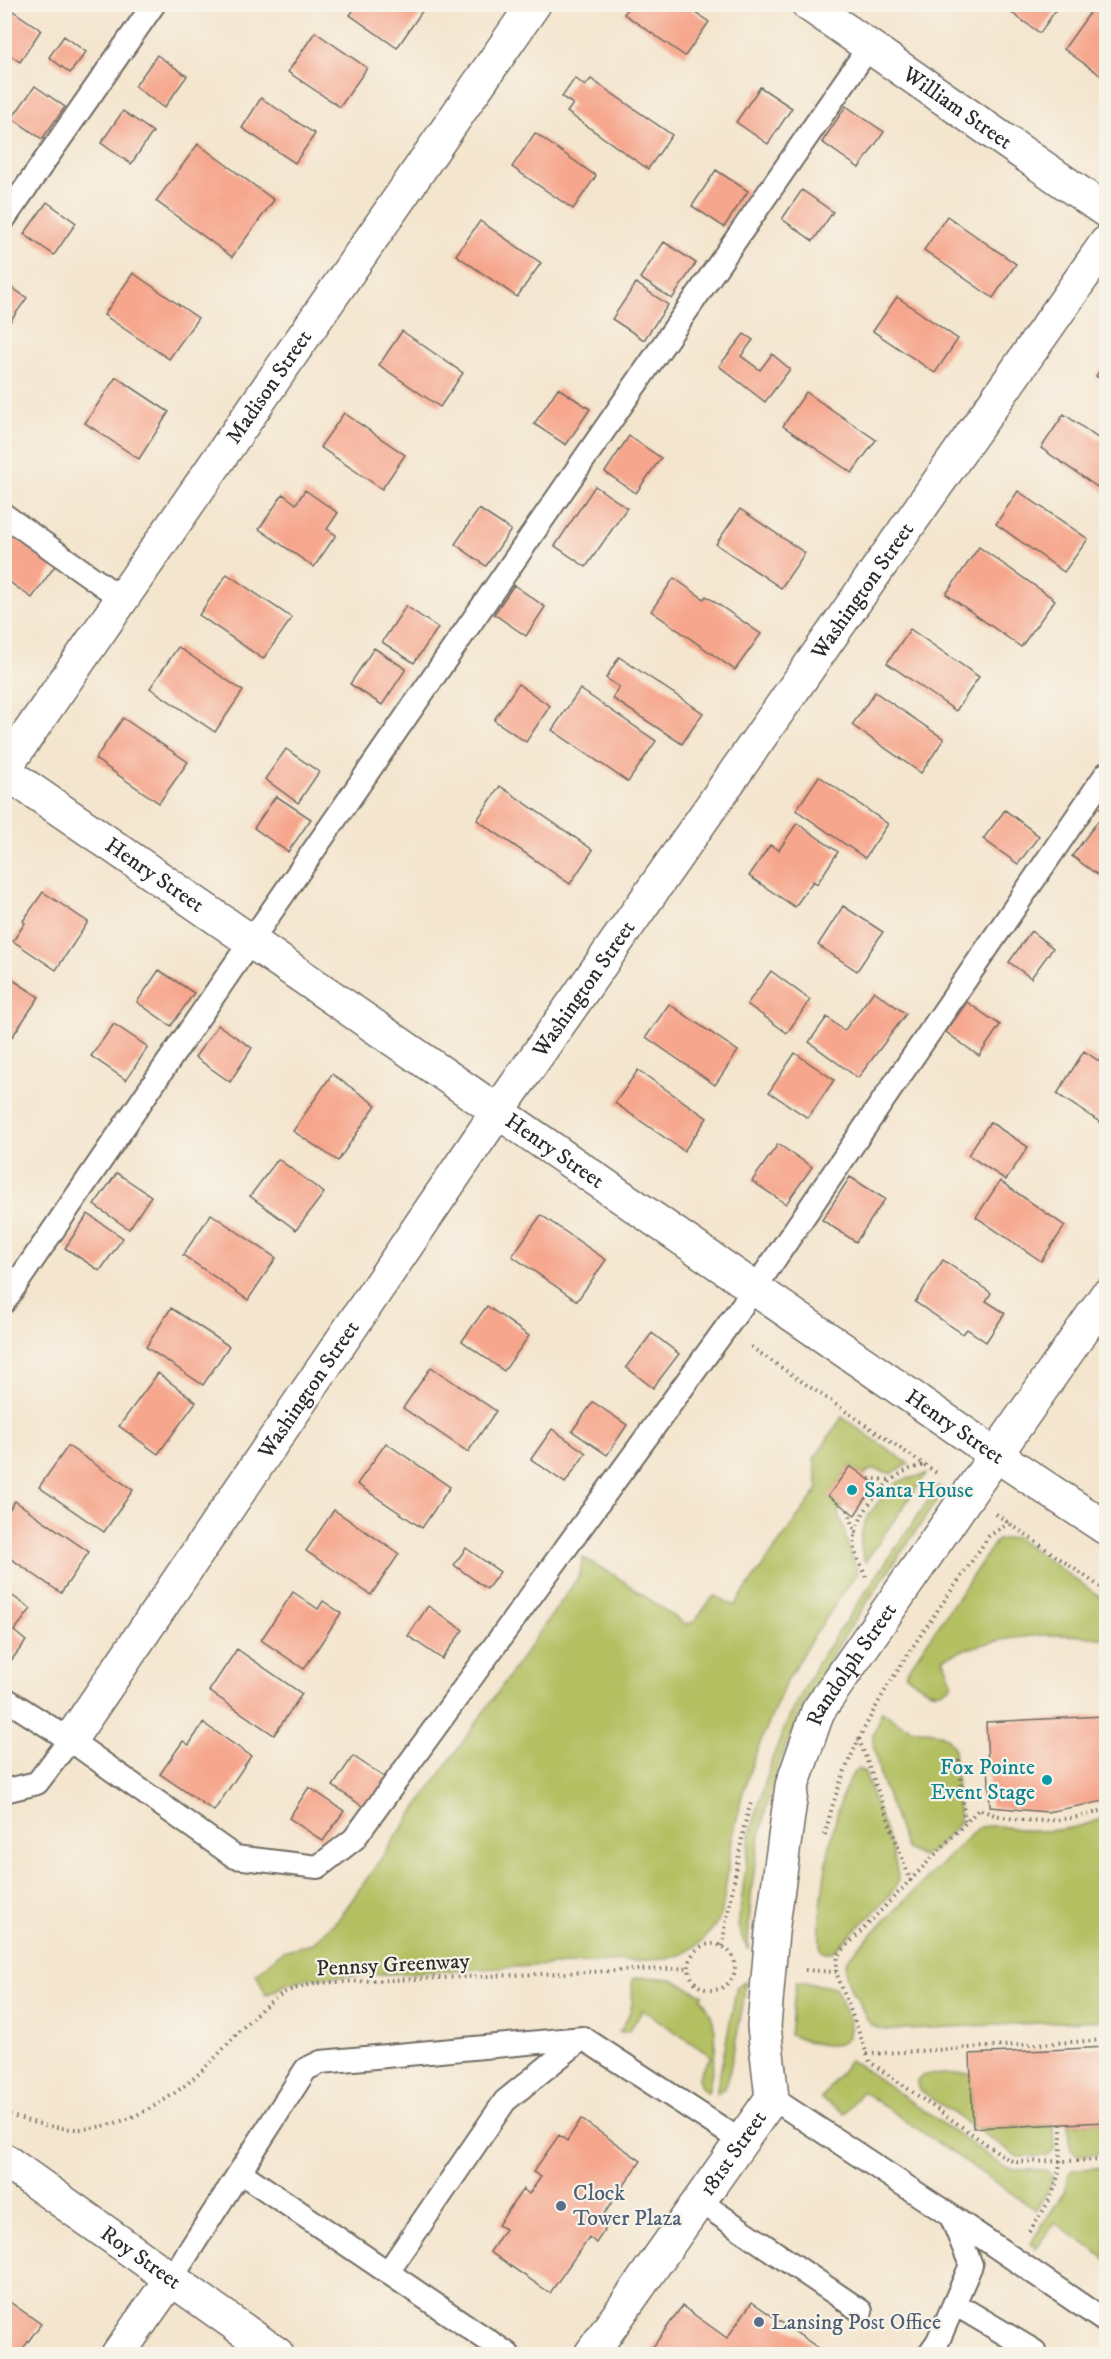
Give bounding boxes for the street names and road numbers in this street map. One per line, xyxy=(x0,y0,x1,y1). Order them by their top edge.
street label: William Street xyxy=(897,60,1017,155)
street label: Madison Street xyxy=(220,325,318,449)
street label: Washington Street xyxy=(805,517,920,665)
street label: Henry Street xyxy=(100,831,209,918)
street label: Washington Street xyxy=(526,915,641,1063)
street label: Henry Street xyxy=(500,1107,609,1194)
street label: Washington Street xyxy=(252,1315,365,1464)
street label: Henry Street xyxy=(900,1383,1009,1470)
street label: Randolph Street xyxy=(800,1598,902,1729)
street label: Pennsy Greenway xyxy=(315,1947,471,1983)
street label: 181st Street xyxy=(694,2105,772,2201)
street label: Roy Street xyxy=(95,2220,186,2295)

